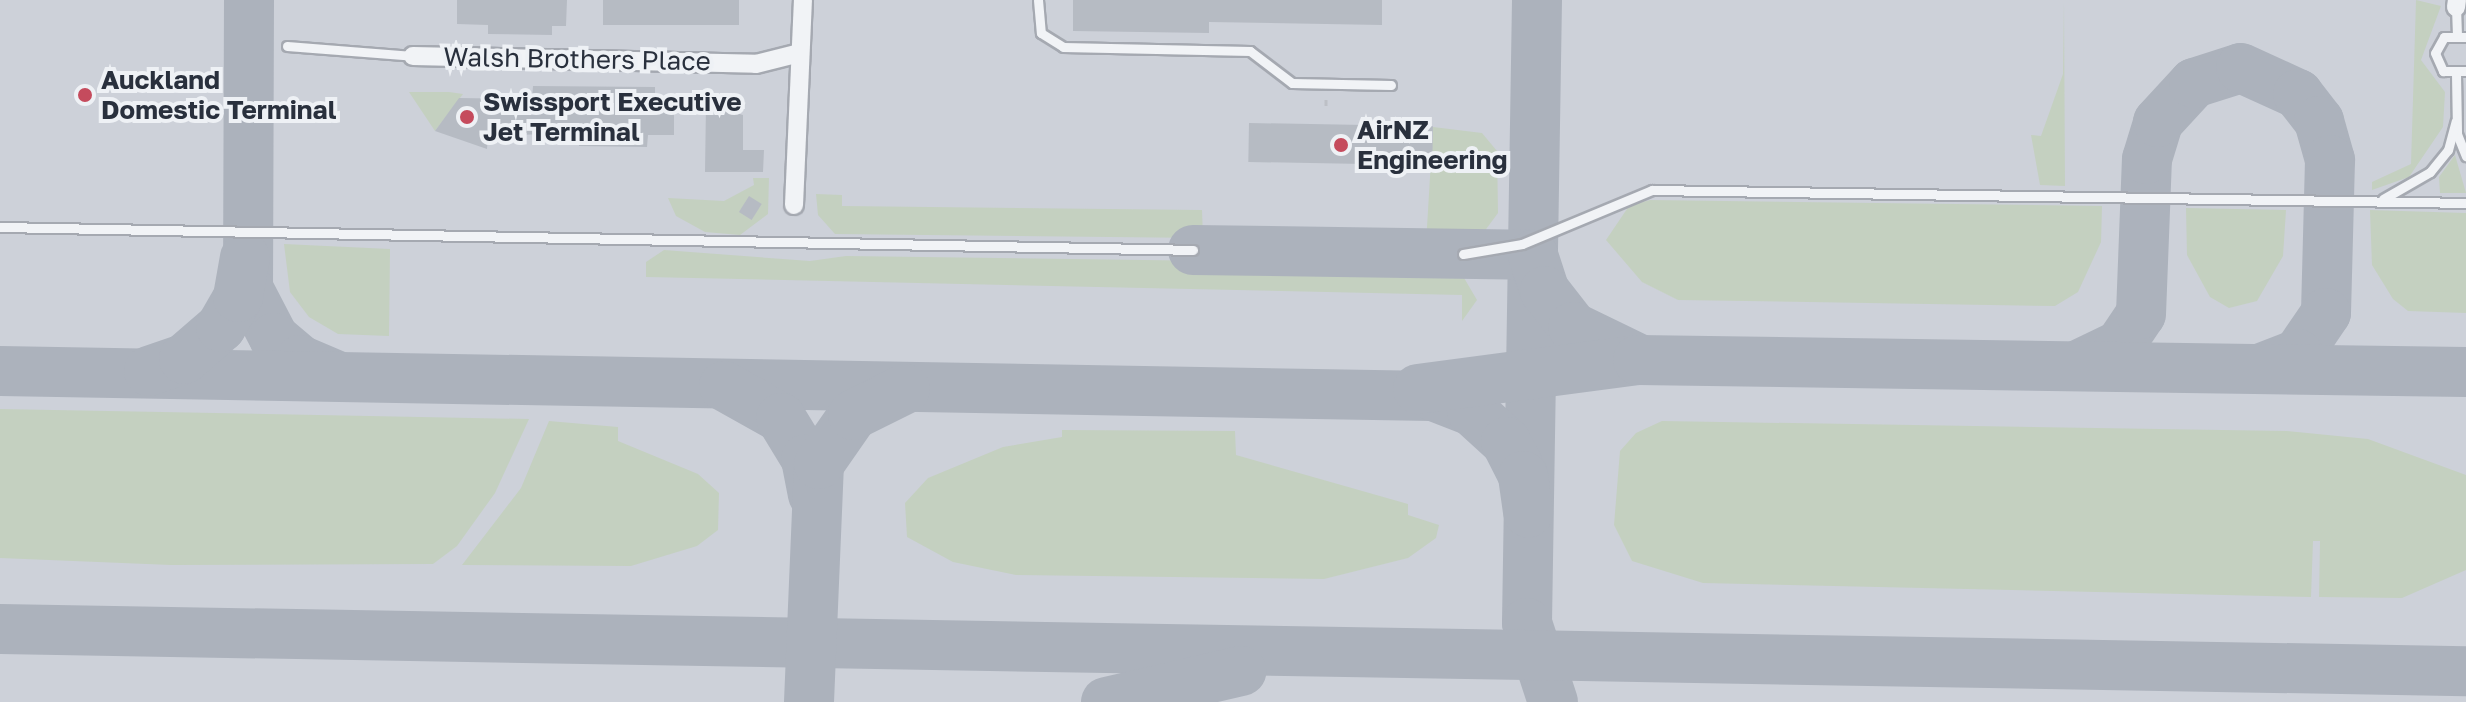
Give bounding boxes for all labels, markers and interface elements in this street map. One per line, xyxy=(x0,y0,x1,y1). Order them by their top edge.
street label: Walsh Brothers Place xyxy=(443,41,711,77)
place label: Auckland Domestic Terminal xyxy=(101,64,336,126)
marker: Auckland Domestic Terminal xyxy=(76,86,94,104)
place label: Swissport Executive Jet Terminal xyxy=(483,86,742,148)
marker: Swissport Executive Jet Terminal xyxy=(458,108,476,126)
place label: AirNZ Engineering xyxy=(1357,114,1507,176)
marker: AirNZ Engineering xyxy=(1332,136,1350,154)

